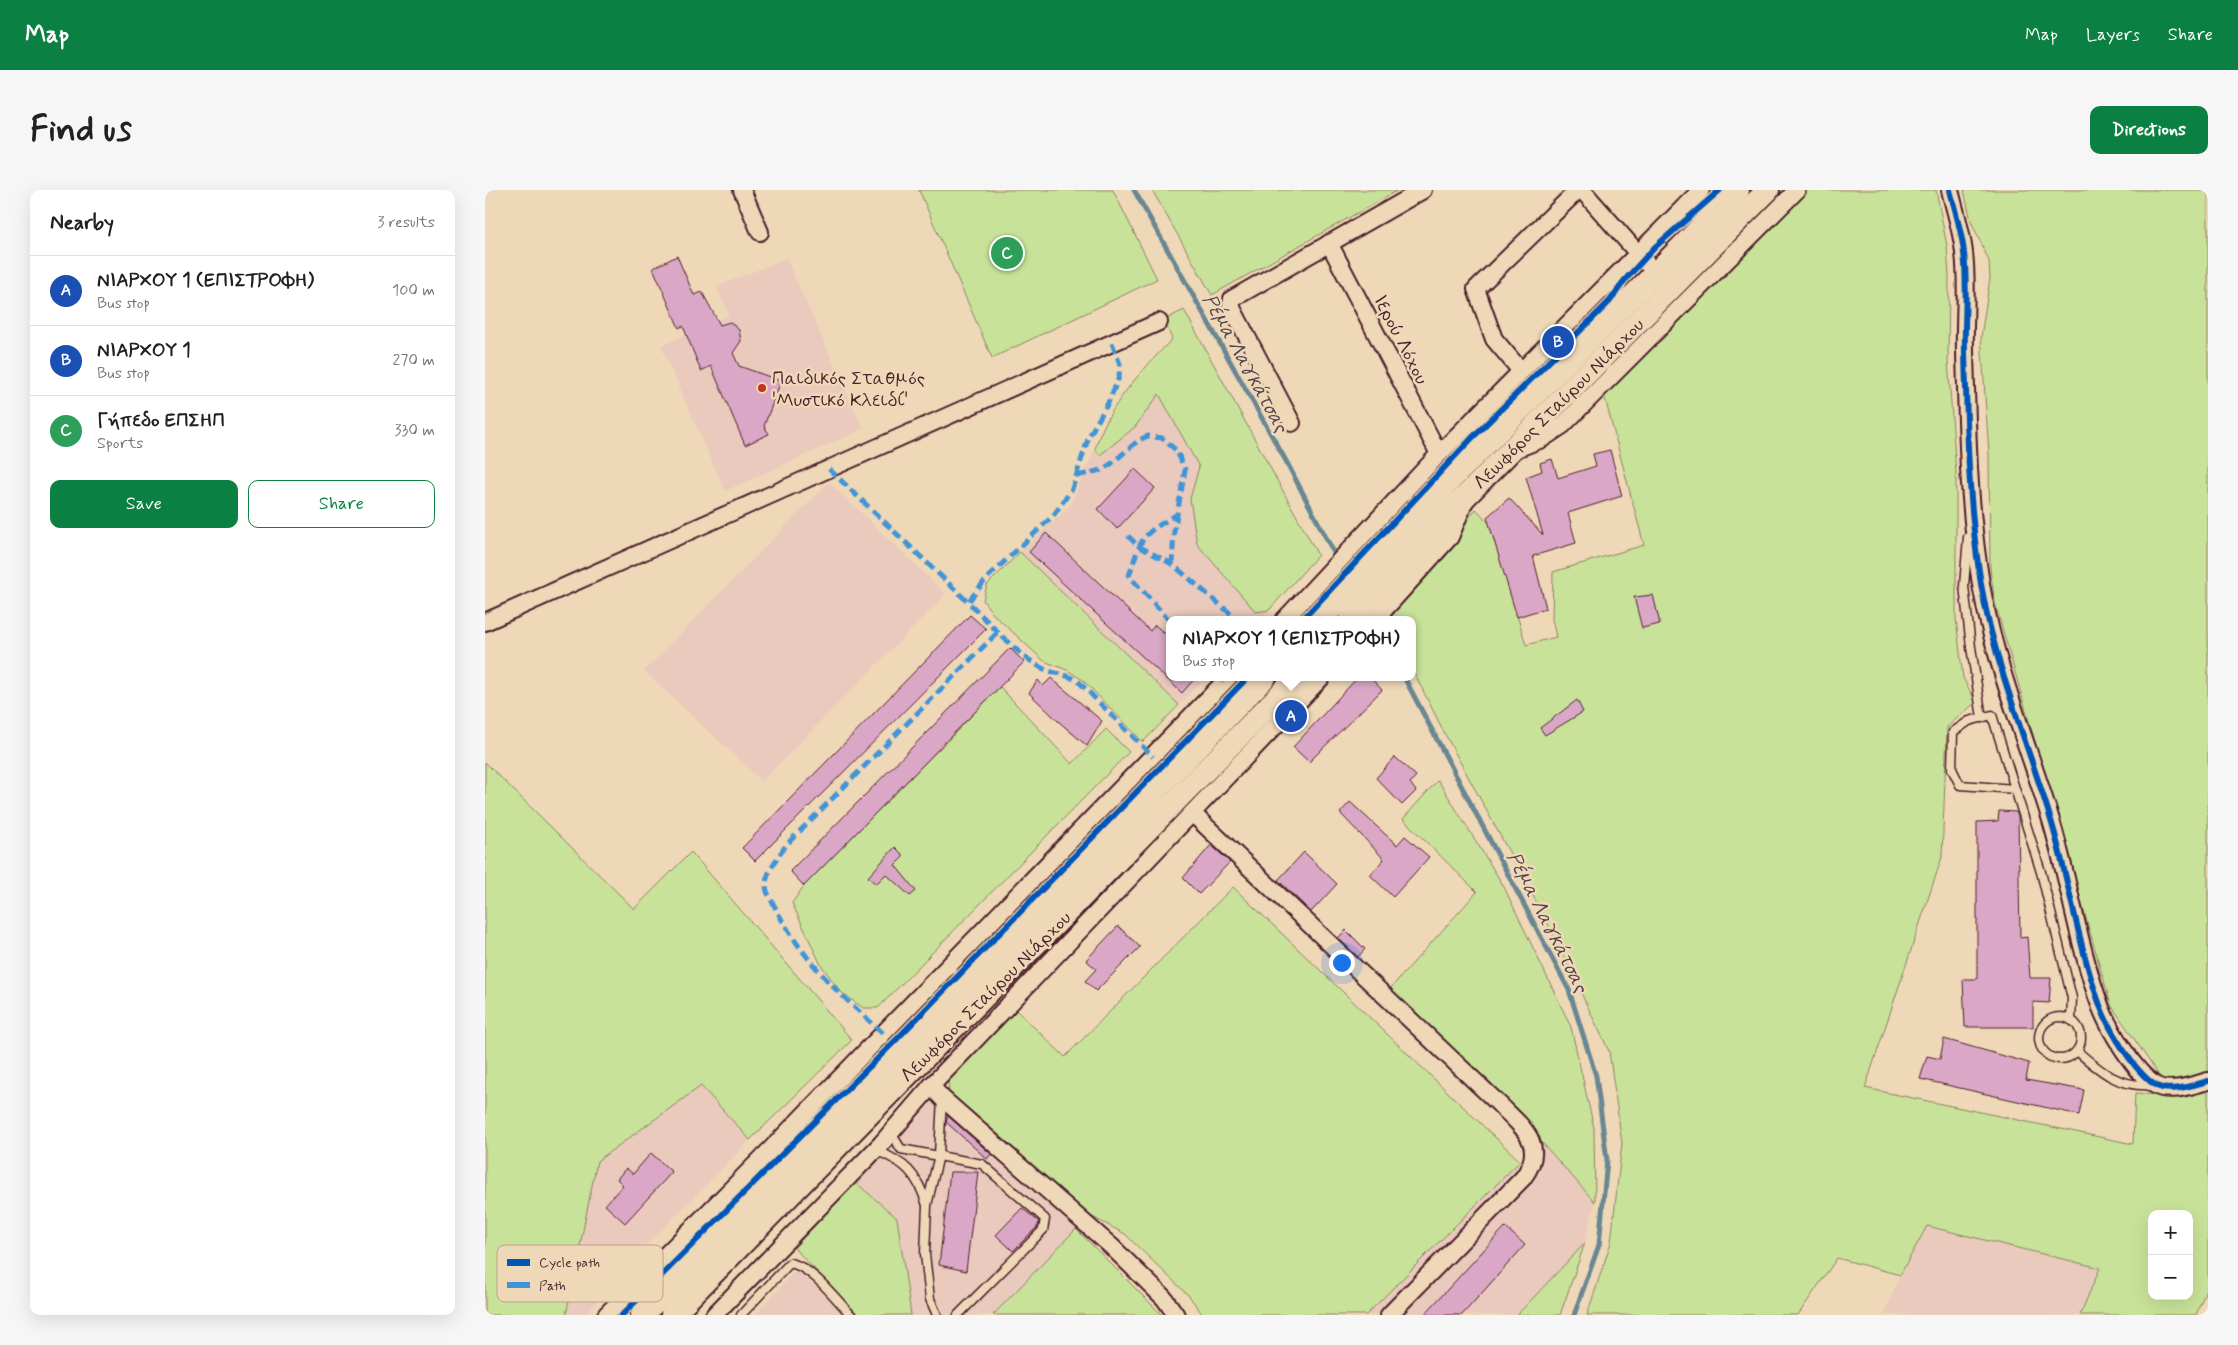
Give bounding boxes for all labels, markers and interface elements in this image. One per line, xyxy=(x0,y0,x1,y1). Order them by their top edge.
text: Map xyxy=(25,20,69,51)
text: Map xyxy=(2025,23,2058,47)
text: Layers xyxy=(2086,23,2140,47)
text: Share xyxy=(2168,23,2213,47)
button: Directions xyxy=(2090,106,2208,154)
text: Find us xyxy=(30,107,132,153)
text: Nearby xyxy=(50,209,114,237)
text: 3 results xyxy=(377,212,435,233)
pin: C xyxy=(991,234,1023,272)
text: ΝΙΑΡΧΟΥ 1 (ΕΠΙΣΤΡΟΦΗ) xyxy=(97,268,314,293)
text: A xyxy=(61,280,71,301)
text: 100 m xyxy=(392,280,435,301)
water label: Ρέμα Λαγκάτσας xyxy=(1195,290,1295,439)
street label: Ιερού Λόχου xyxy=(1367,291,1434,389)
text: Bus stop xyxy=(97,293,150,314)
street label: Λεωφόρος Σταύρου Νιάρχου xyxy=(1468,313,1650,495)
pin: B xyxy=(1542,323,1574,361)
text: ΝΙΑΡΧΟΥ 1 xyxy=(97,338,191,363)
text: B xyxy=(61,350,71,371)
text: 270 m xyxy=(392,350,435,371)
text: Bus stop xyxy=(97,363,150,384)
place label: Παιδικός Σταθμός 'Μυστικό Κλειδί' xyxy=(772,366,925,413)
marker: Παιδικός Σταθμός 'Μυστικό Κλειδί' xyxy=(756,382,768,394)
text: Γήπεδο ΕΠΣΗΠ xyxy=(97,408,225,433)
text: C xyxy=(60,420,72,441)
text: 330 m xyxy=(394,420,435,441)
text: Sports xyxy=(97,433,143,454)
button: Save xyxy=(50,480,238,528)
button: Share xyxy=(248,480,435,528)
popup xyxy=(1166,616,1416,681)
text: ΝΙΑΡΧΟΥ 1 (ΕΠΙΣΤΡΟΦΗ) xyxy=(1182,626,1400,651)
text: Bus stop xyxy=(1182,651,1235,672)
pin: A xyxy=(1275,697,1307,735)
water label: Ρέμα Λαγκάτσας xyxy=(1500,848,1594,999)
street label: Λεωφόρος Σταύρου Νιάρχου xyxy=(895,906,1077,1088)
your location xyxy=(1329,950,1355,976)
map controls xyxy=(2148,1210,2193,1300)
button: + xyxy=(2148,1210,2193,1255)
legend xyxy=(497,1245,663,1302)
text: Cycle path xyxy=(539,1254,600,1272)
button: − xyxy=(2148,1255,2193,1300)
text: Path xyxy=(539,1277,566,1295)

